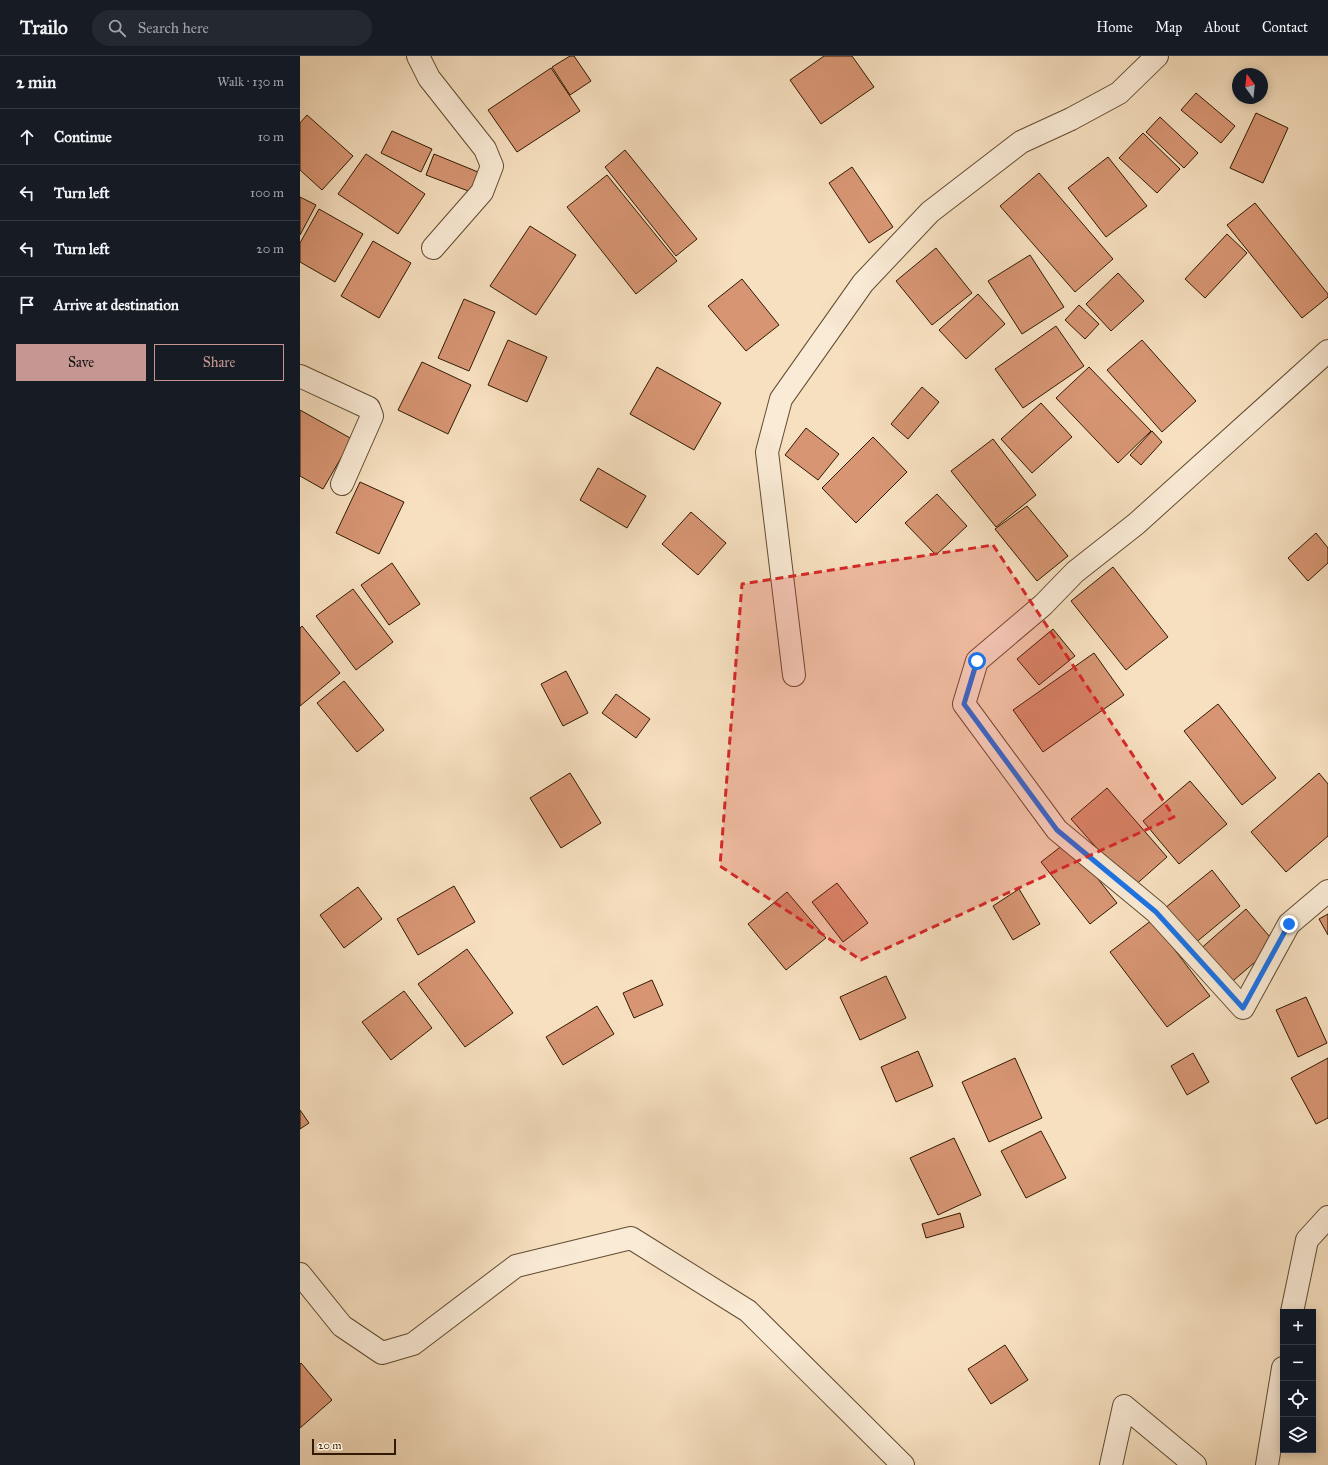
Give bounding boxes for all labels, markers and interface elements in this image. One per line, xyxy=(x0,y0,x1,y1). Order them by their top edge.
search box xyxy=(92,10,372,46)
text: Trailo xyxy=(20,16,68,39)
icon: search xyxy=(106,17,128,39)
text: Search here xyxy=(138,19,209,37)
text: Home xyxy=(1096,19,1133,36)
text: Map xyxy=(1155,19,1182,36)
text: About xyxy=(1204,19,1240,36)
text: Contact xyxy=(1262,19,1308,36)
north arrow xyxy=(1232,68,1268,104)
text: 2 min xyxy=(16,72,56,93)
text: Walk · 130 m xyxy=(217,74,284,90)
icon: ahead xyxy=(16,126,38,148)
text: Continue xyxy=(54,128,112,146)
text: 10 m xyxy=(258,129,284,145)
icon: left xyxy=(16,182,38,204)
text: Turn left xyxy=(54,184,110,202)
text: 100 m xyxy=(250,185,284,201)
icon: left xyxy=(16,238,38,260)
text: Turn left xyxy=(54,240,110,258)
text: 20 m xyxy=(256,241,284,257)
icon: arrive xyxy=(16,294,38,316)
text: Arrive at destination xyxy=(54,296,179,314)
button: Save xyxy=(16,344,146,381)
button: Share xyxy=(154,344,284,381)
route start xyxy=(968,652,986,670)
route end xyxy=(1280,915,1298,933)
map controls xyxy=(1280,1309,1316,1453)
button: + xyxy=(1280,1309,1316,1345)
button: − xyxy=(1280,1345,1316,1381)
button: locate xyxy=(1280,1381,1316,1417)
button: layers xyxy=(1280,1417,1316,1453)
scale bar xyxy=(312,1437,396,1456)
text: 20 m xyxy=(318,1439,341,1452)

